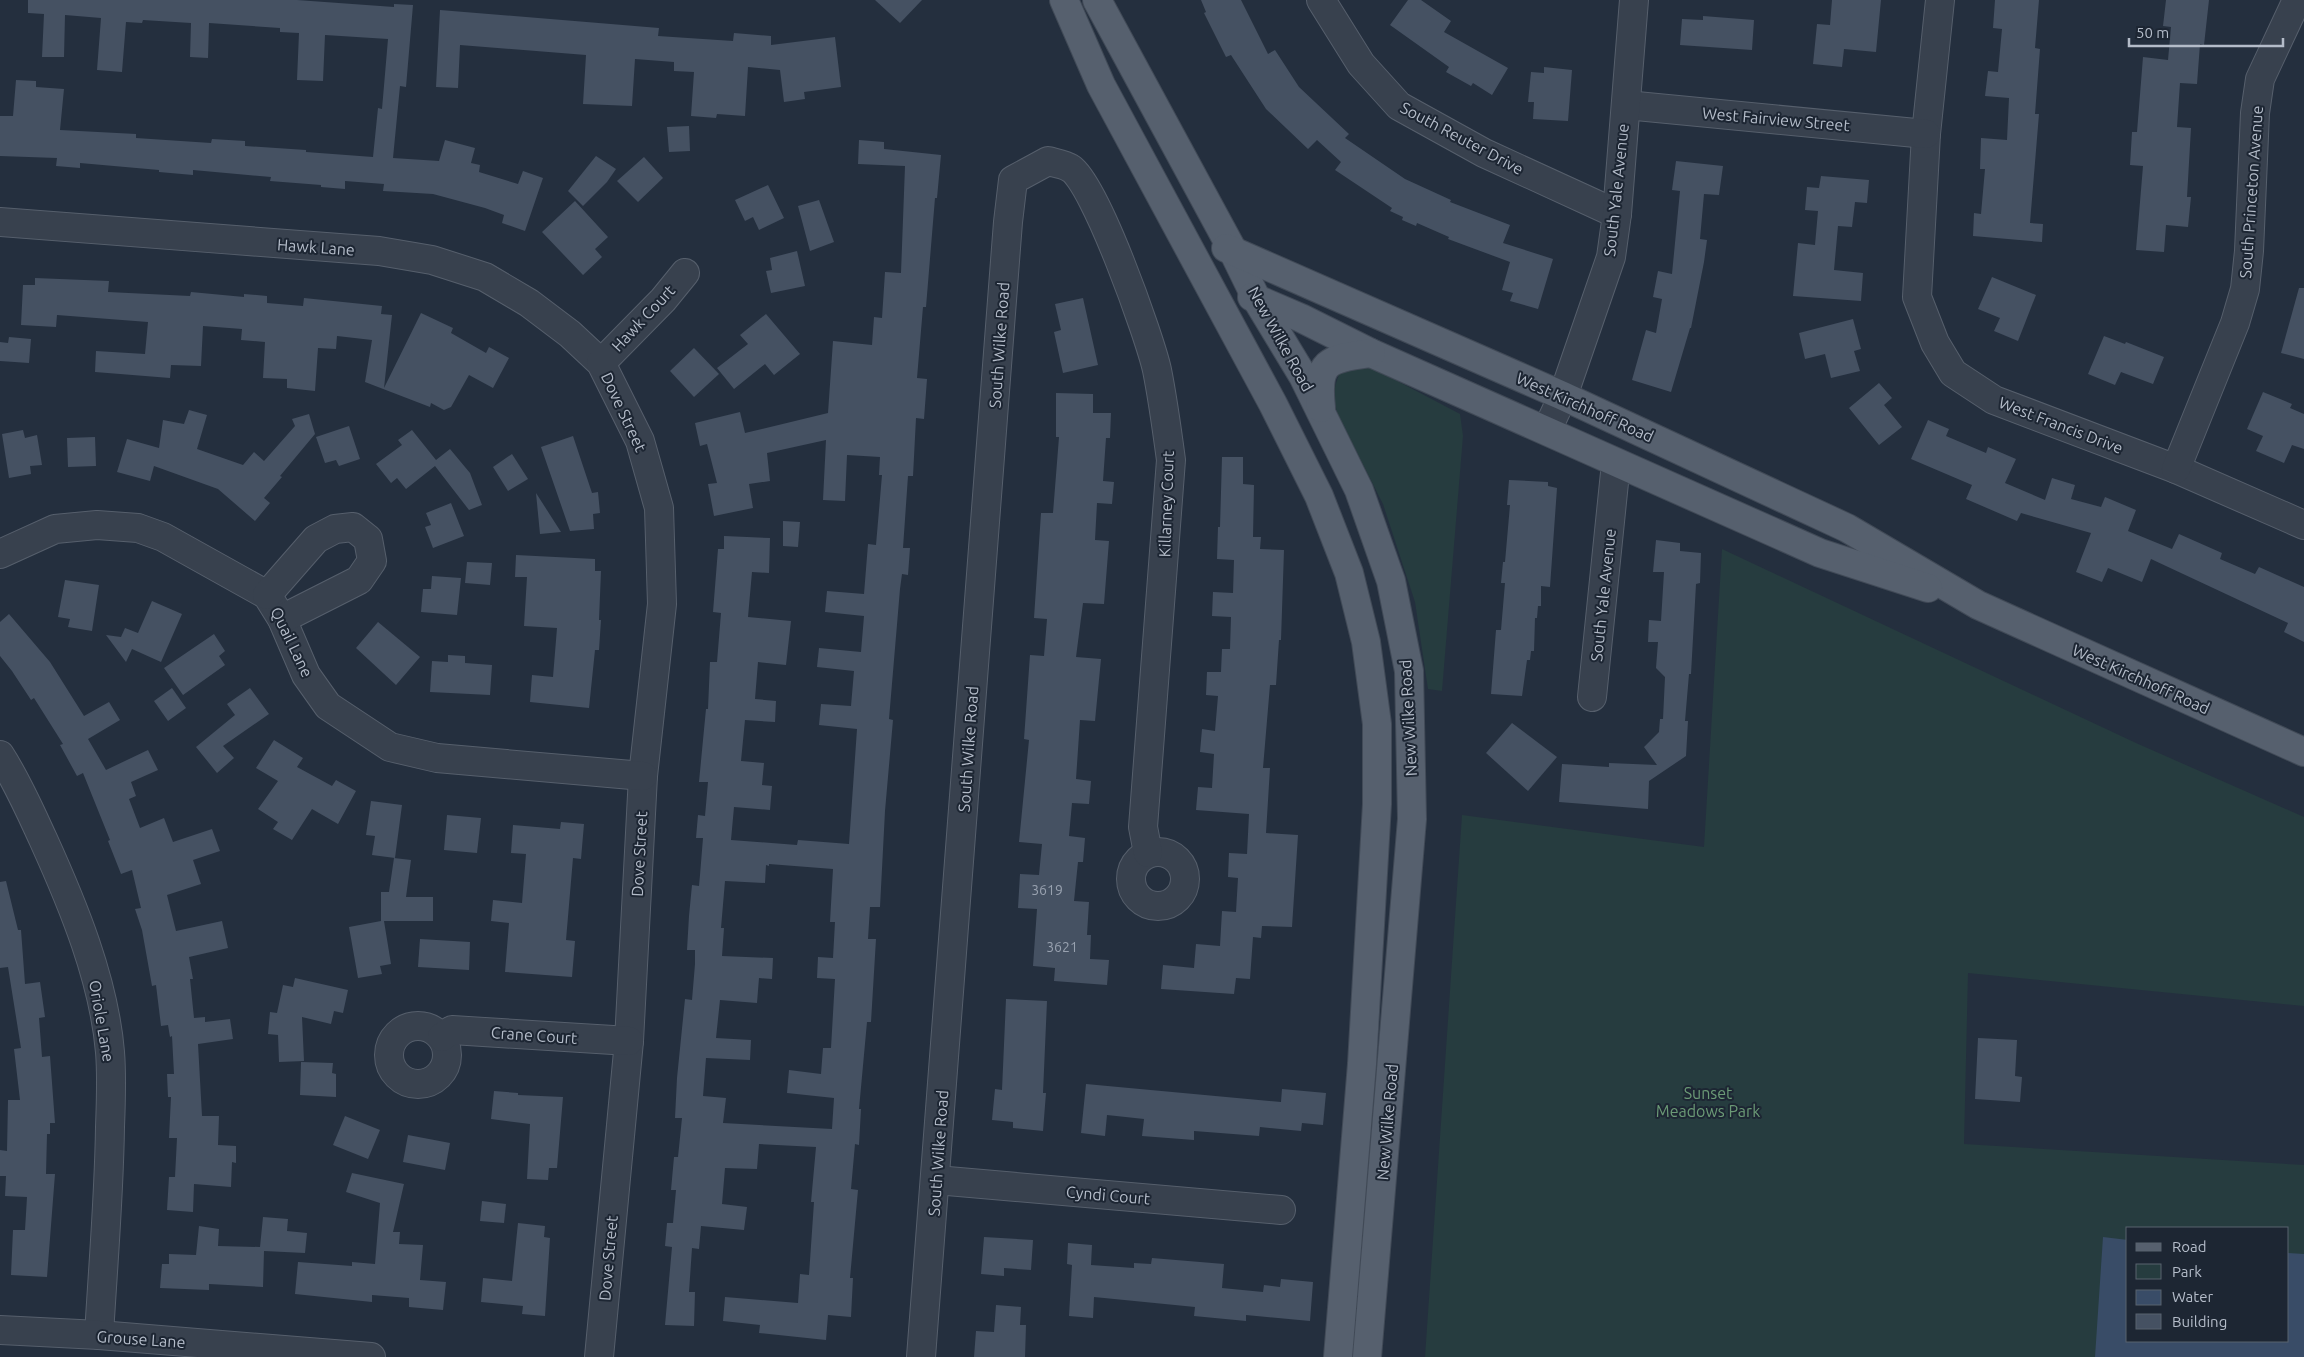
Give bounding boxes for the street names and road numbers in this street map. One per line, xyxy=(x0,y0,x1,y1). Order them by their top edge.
street label: South Reuter Drive xyxy=(1398,98,1526,178)
street label: West Fairview Street xyxy=(1702,104,1851,134)
street label: South Princeton Avenue xyxy=(2236,105,2266,279)
street label: South Yale Avenue xyxy=(1600,123,1632,257)
street label: Hawk Lane xyxy=(277,235,355,259)
street label: Hawk Court xyxy=(608,281,679,355)
street label: South Wilke Road xyxy=(986,281,1012,409)
street label: New Wilke Road xyxy=(1245,284,1317,394)
street label: Dove Street xyxy=(598,369,651,455)
street label: West Kirchhoff Road xyxy=(1514,369,1656,445)
street label: West Francis Drive xyxy=(1996,393,2126,457)
street label: Killarney Court xyxy=(1155,450,1177,558)
street label: South Yale Avenue xyxy=(1587,528,1619,662)
street label: Quail Lane xyxy=(267,604,317,680)
street label: West Kirchhoff Road xyxy=(2070,641,2212,717)
street label: New Wilke Road xyxy=(1396,659,1420,777)
street label: South Wilke Road xyxy=(955,685,981,813)
street label: Dove Street xyxy=(628,810,650,897)
street label: Oriole Lane xyxy=(86,979,118,1063)
street label: Crane Court xyxy=(490,1023,578,1047)
street label: New Wilke Road xyxy=(1373,1063,1401,1181)
street label: South Wilke Road xyxy=(925,1089,951,1217)
street label: Cyndi Court xyxy=(1065,1182,1151,1208)
street label: Dove Street xyxy=(595,1214,621,1301)
street label: Grouse Lane xyxy=(96,1327,186,1351)

